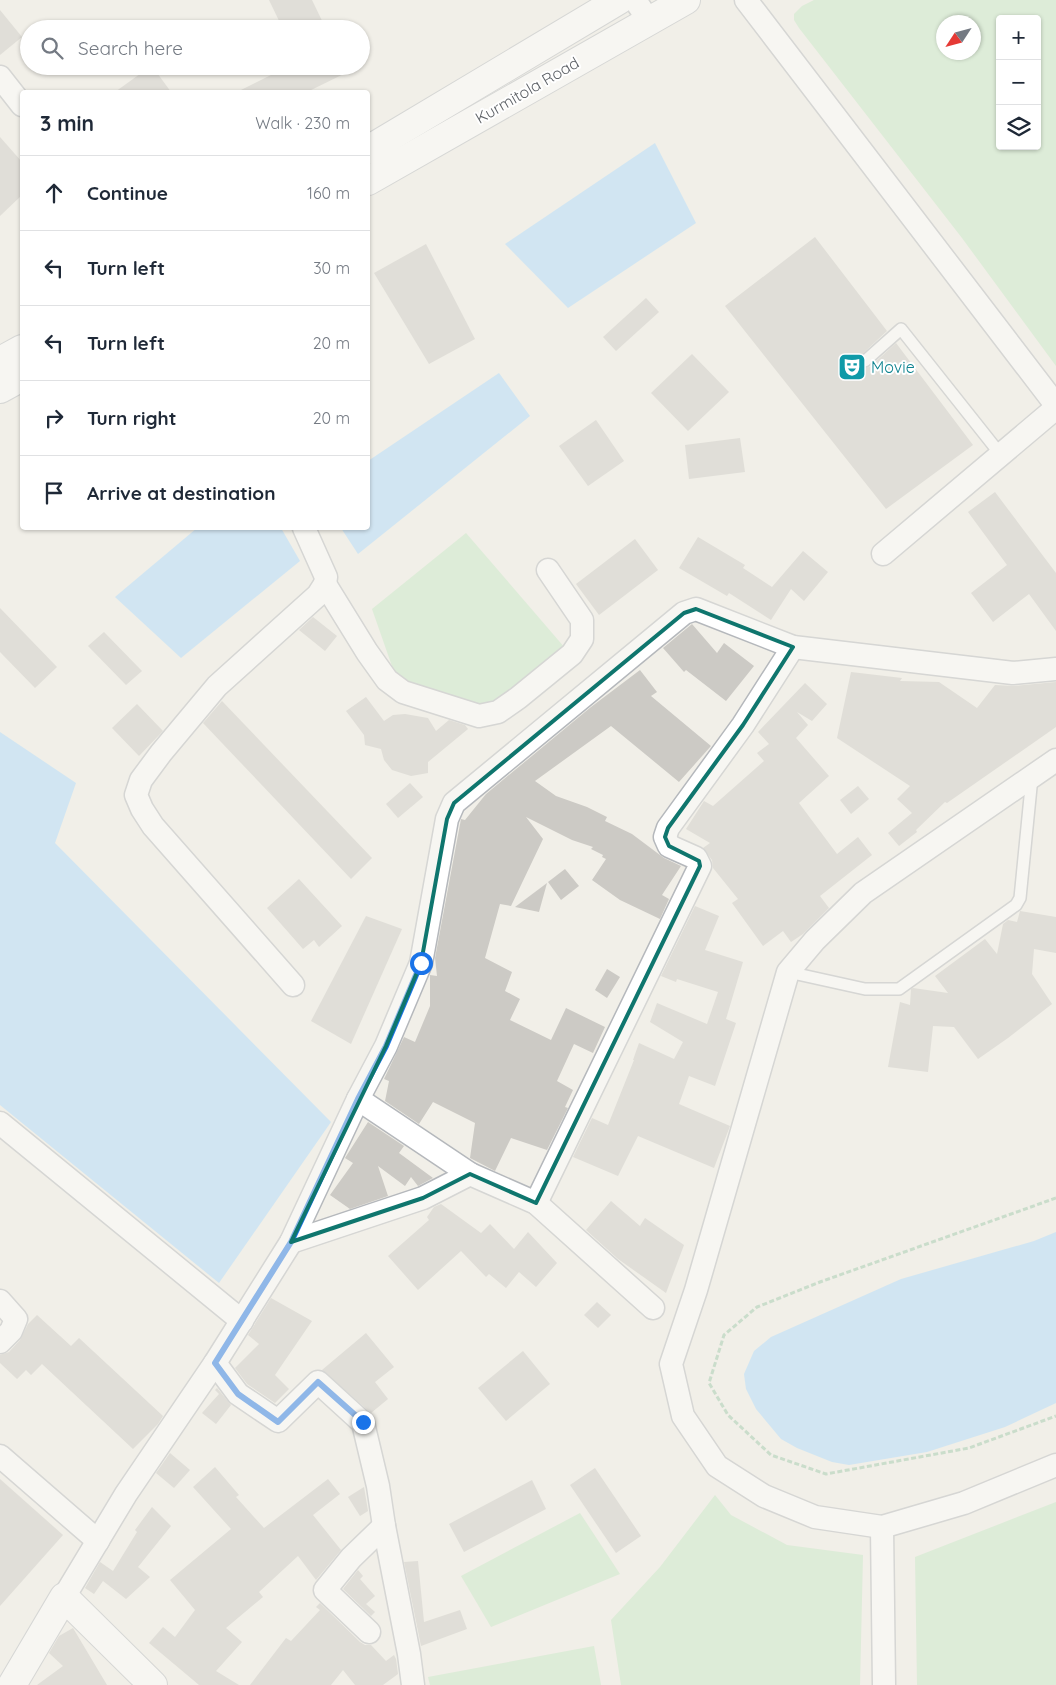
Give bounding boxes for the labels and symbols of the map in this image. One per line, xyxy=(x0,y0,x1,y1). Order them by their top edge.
north arrow xyxy=(936,15,981,60)
street label: Kurmitola Road xyxy=(472,52,582,128)
theatre icon: Movie xyxy=(837,352,867,382)
place label: Movie xyxy=(871,357,915,377)
route start xyxy=(410,952,433,975)
route end xyxy=(352,1411,375,1434)

